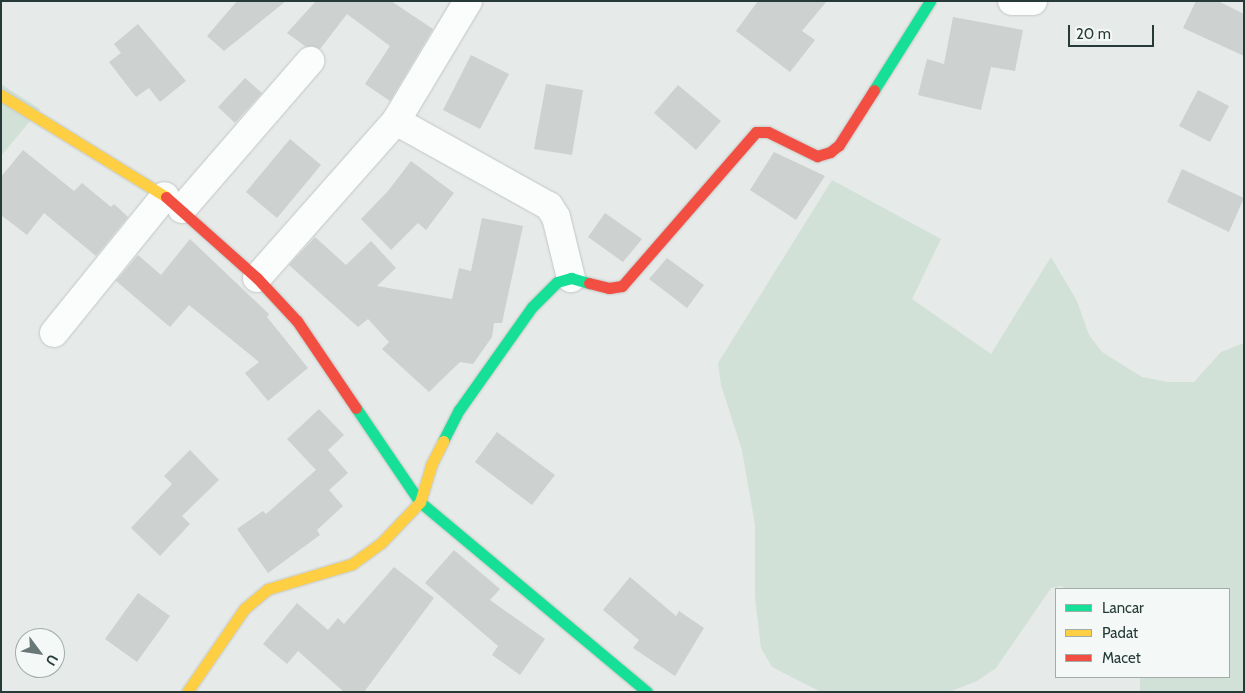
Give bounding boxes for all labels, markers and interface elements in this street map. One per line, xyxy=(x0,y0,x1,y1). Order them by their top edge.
scale bar xyxy=(1070,15,1156,47)
text: 20 m xyxy=(1076,25,1111,43)
legend xyxy=(1055,588,1230,678)
text: Lancar xyxy=(1102,599,1144,617)
text: Padat xyxy=(1102,624,1138,642)
north arrow xyxy=(15,628,65,678)
text: Macet xyxy=(1102,649,1141,667)
text: U xyxy=(42,651,62,669)

